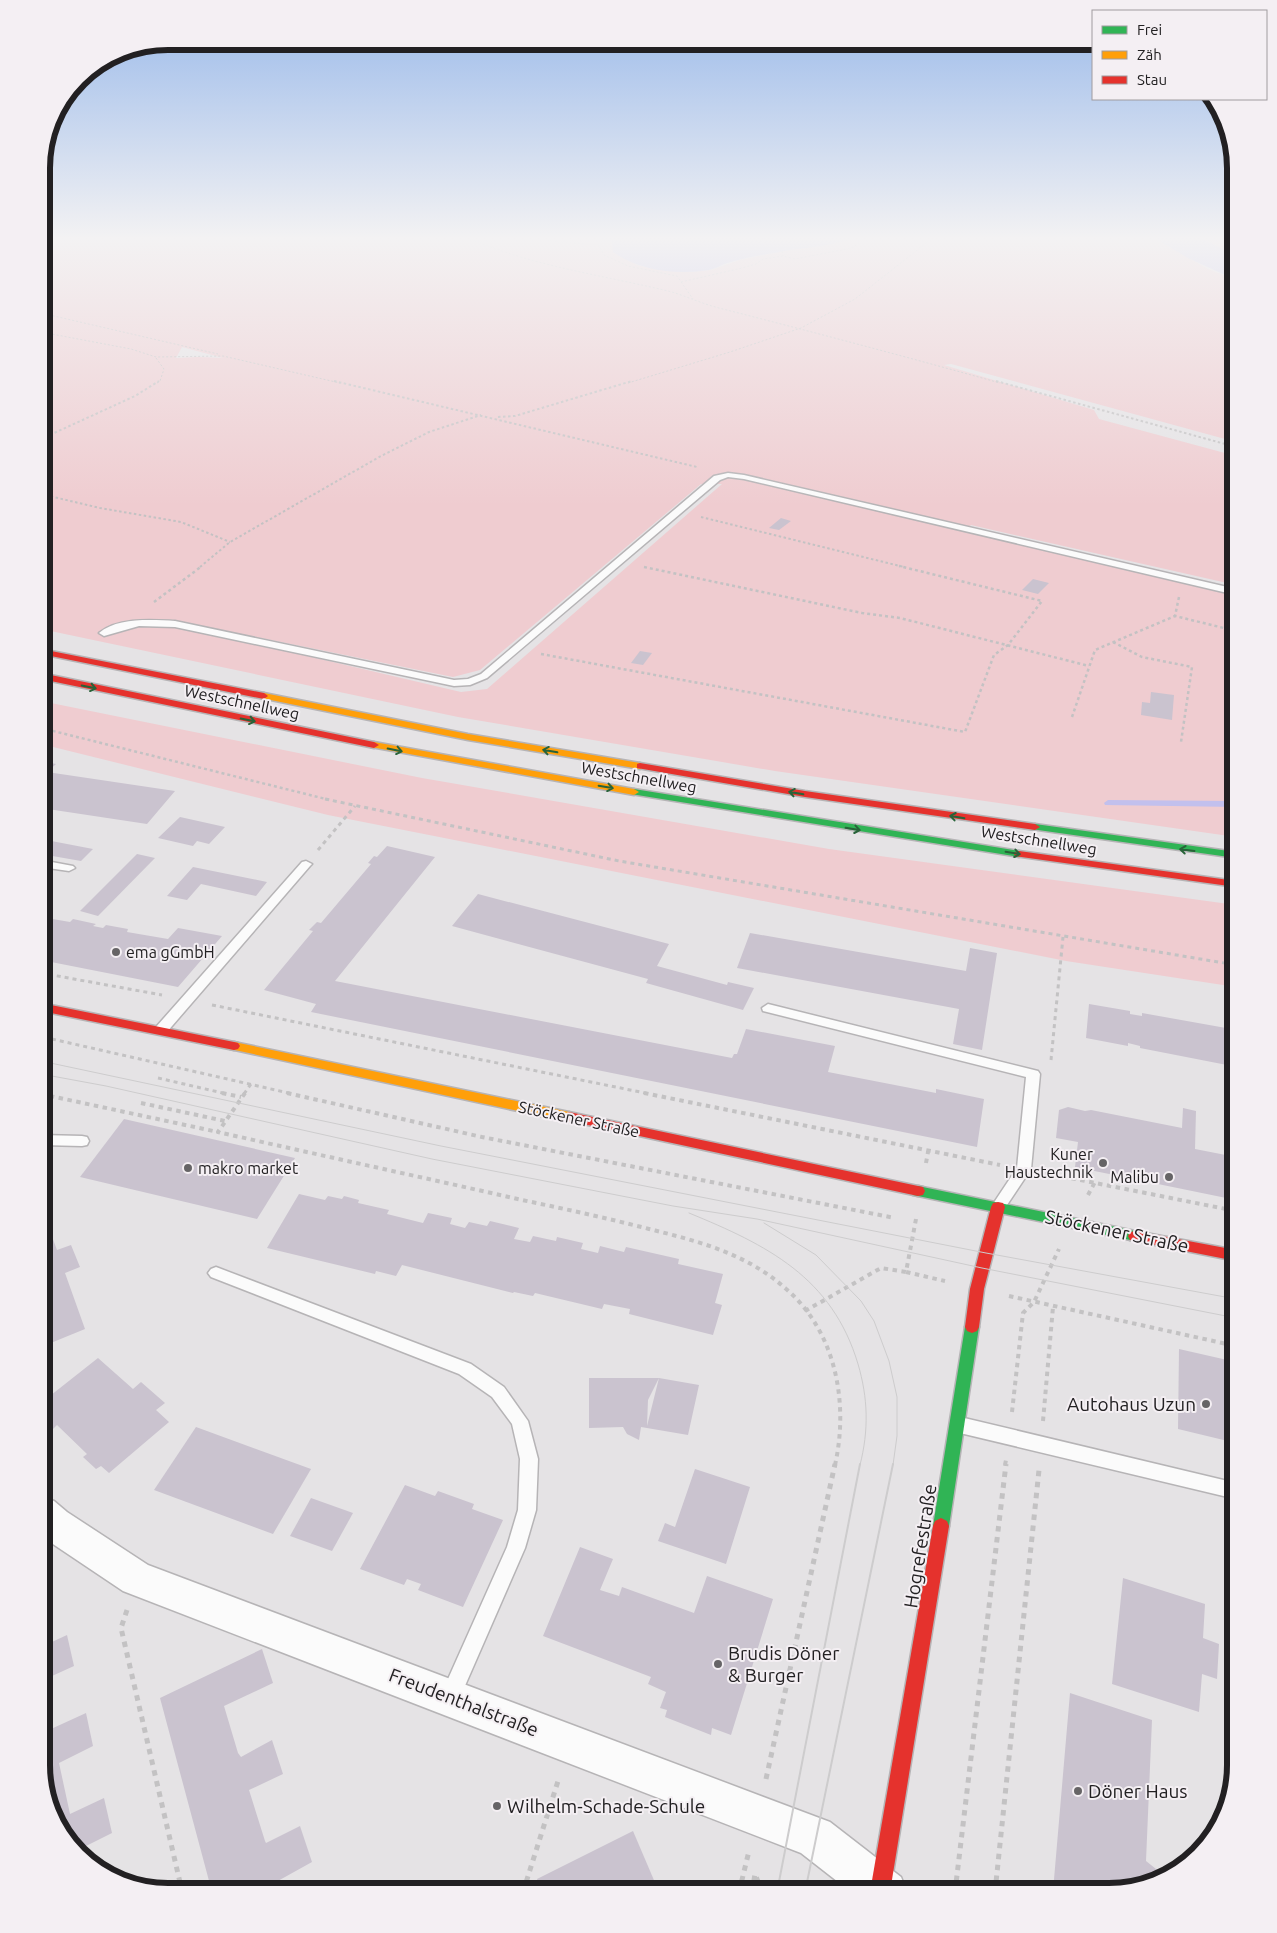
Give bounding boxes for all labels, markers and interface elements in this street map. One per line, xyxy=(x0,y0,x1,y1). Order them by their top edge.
legend xyxy=(1092,10,1267,100)
text: Frei xyxy=(1137,21,1162,38)
text: Zäh xyxy=(1137,46,1162,63)
text: Stau xyxy=(1137,71,1167,88)
street label: Westschnellweg xyxy=(183,681,301,723)
one-way arrow xyxy=(81,682,97,692)
one-way arrow xyxy=(240,716,256,725)
one-way arrow xyxy=(386,745,402,755)
one-way arrow xyxy=(542,745,558,755)
street label: Westschnellweg xyxy=(580,758,698,796)
one-way arrow xyxy=(598,783,614,793)
one-way arrow xyxy=(789,787,805,797)
one-way arrow xyxy=(949,812,965,822)
street label: Westschnellweg xyxy=(980,822,1098,858)
one-way arrow xyxy=(844,824,860,834)
one-way arrow xyxy=(1180,844,1196,854)
one-way arrow xyxy=(1005,848,1021,858)
place label: ema gGmbH xyxy=(126,943,215,961)
marker: ema gGmbH xyxy=(110,946,122,958)
street label: Stöckener Straße xyxy=(517,1097,641,1141)
place label: Kuner Haustechnik xyxy=(1005,1145,1093,1181)
marker: Kuner Haustechnik xyxy=(1097,1157,1109,1169)
place label: makro market xyxy=(198,1159,299,1177)
marker: makro market xyxy=(182,1162,194,1174)
place label: Malibu xyxy=(1110,1168,1159,1186)
marker: Malibu xyxy=(1163,1171,1175,1183)
street label: Stöckener Straße xyxy=(1043,1205,1191,1257)
place label: Autohaus Uzun xyxy=(1067,1393,1196,1415)
marker: Autohaus Uzun xyxy=(1200,1398,1212,1410)
street label: Hogrefestraße xyxy=(899,1482,941,1610)
place label: Brudis Döner & Burger xyxy=(728,1642,840,1686)
marker: Brudis Döner & Burger xyxy=(712,1658,724,1670)
street label: Freudenthalstraße xyxy=(386,1663,542,1741)
place label: Döner Haus xyxy=(1088,1780,1188,1802)
marker: Döner Haus xyxy=(1072,1785,1084,1797)
place label: Wilhelm-Schade-Schule xyxy=(507,1795,705,1817)
marker: Wilhelm-Schade-Schule xyxy=(491,1800,503,1812)

